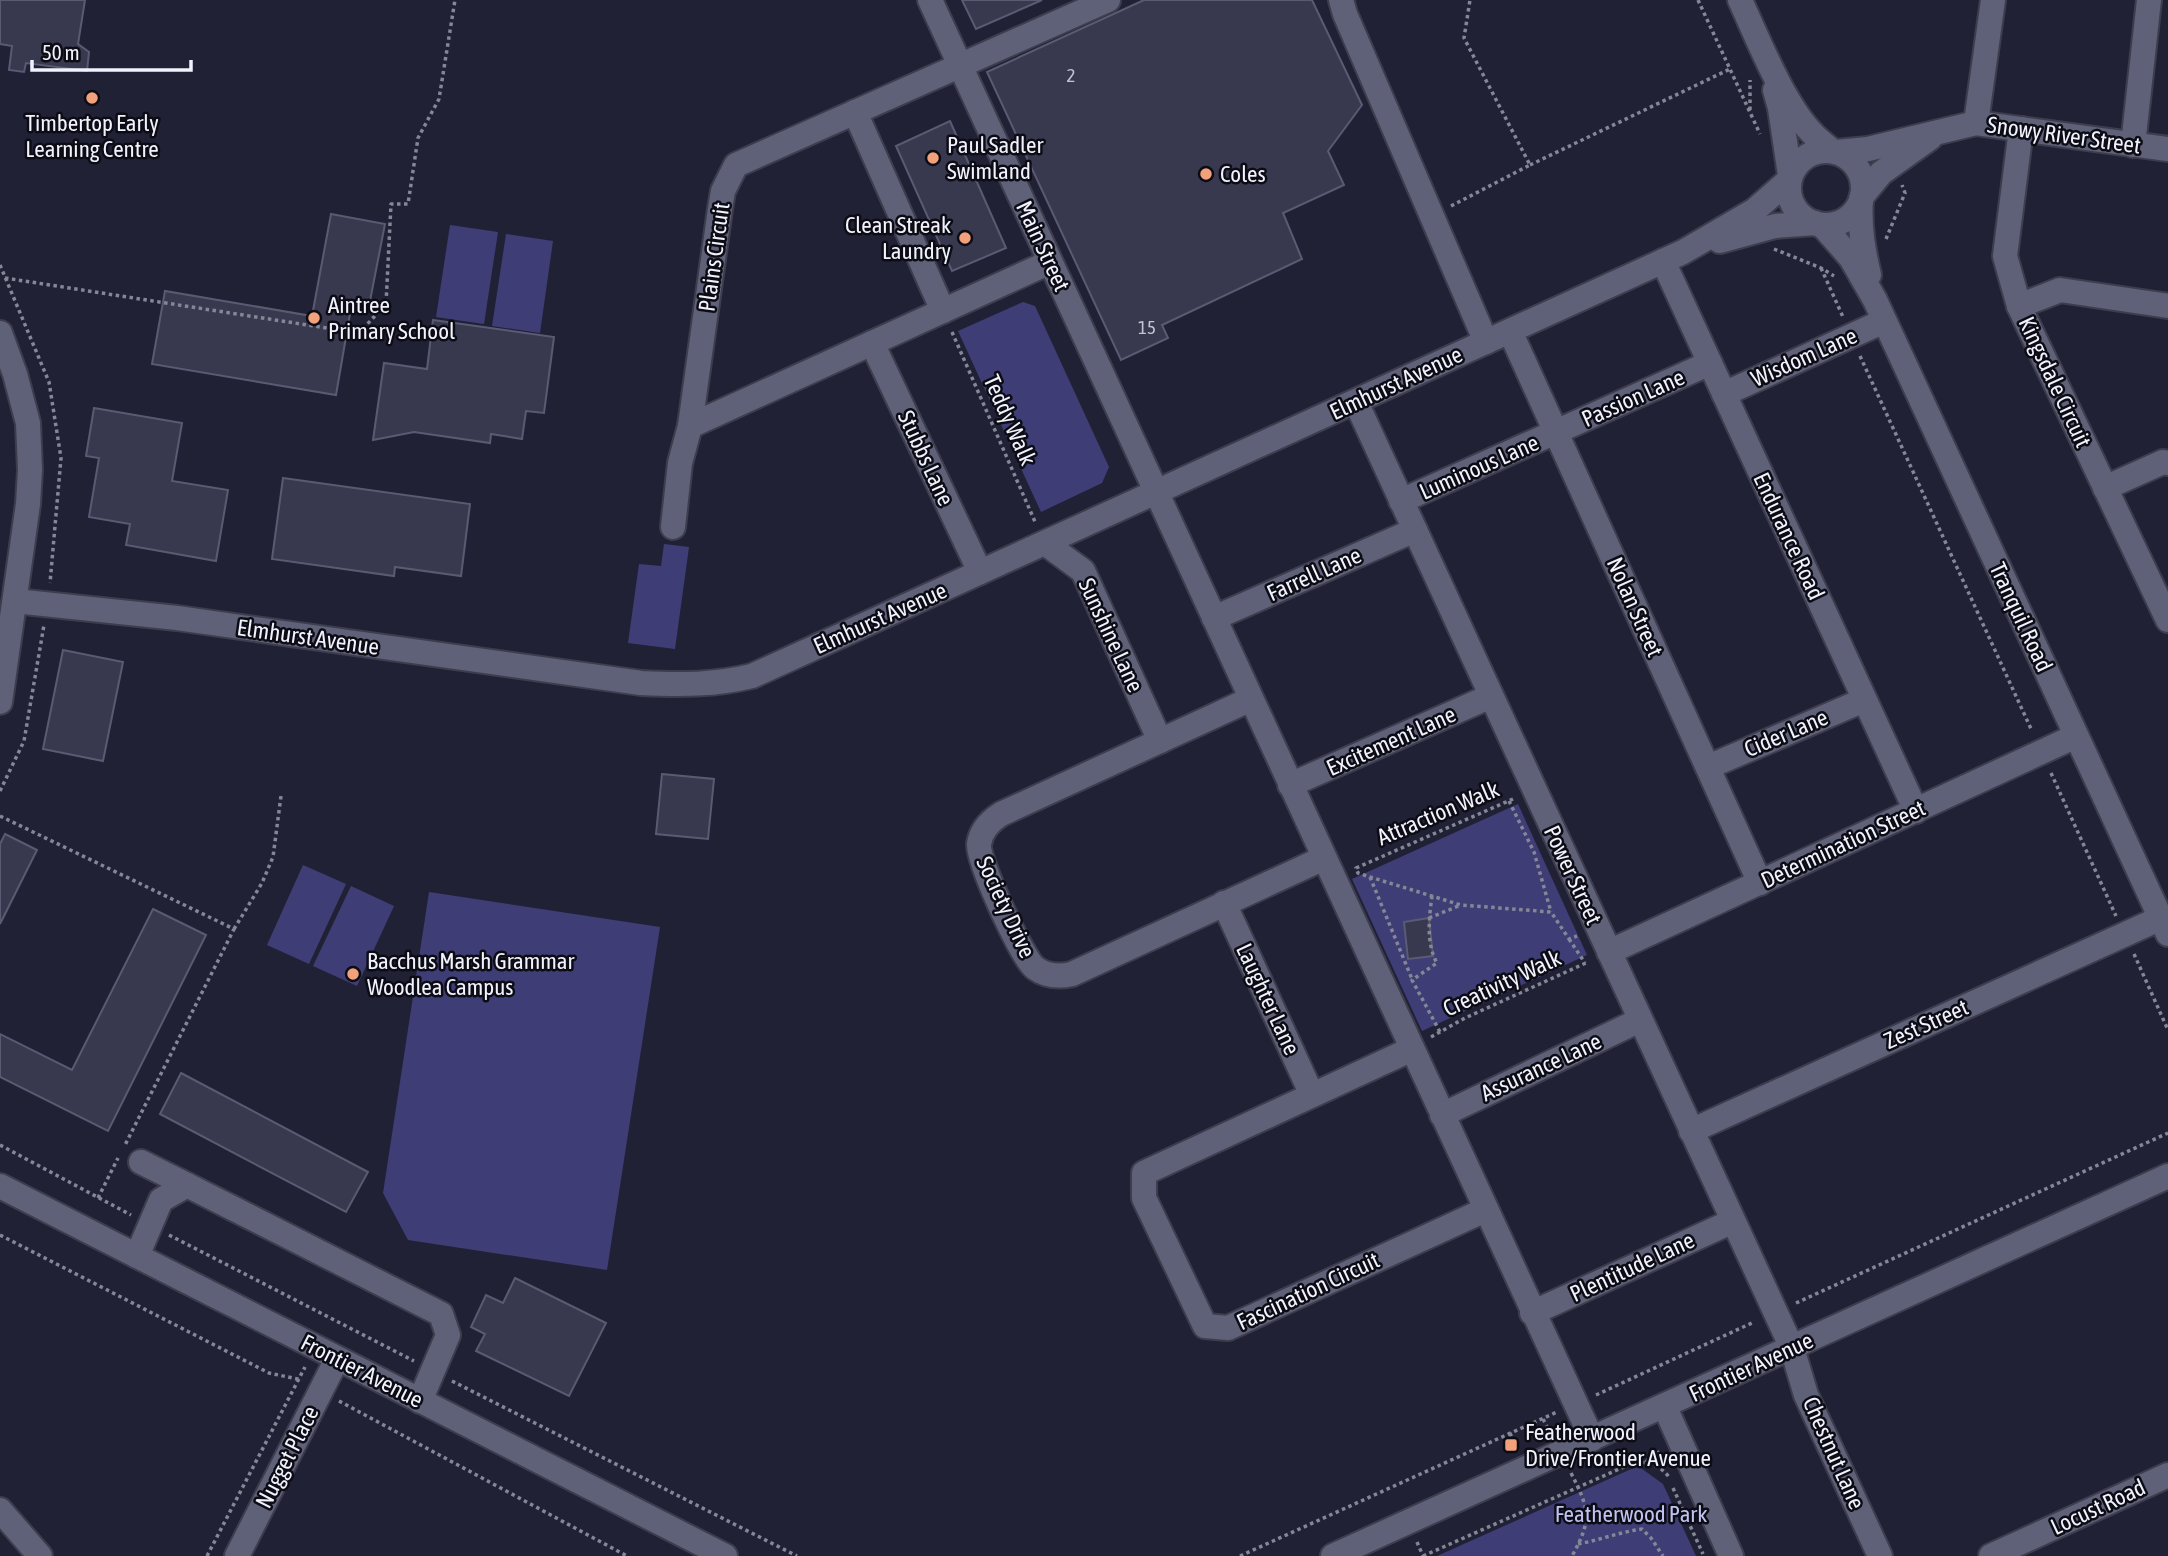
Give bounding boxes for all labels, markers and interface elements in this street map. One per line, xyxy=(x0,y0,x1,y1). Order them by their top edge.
scale bar xyxy=(32,28,191,72)
text: 50 m xyxy=(42,40,80,64)
house number: 2 xyxy=(1067,64,1075,86)
marker: Timbertop Early Learning Centre xyxy=(84,90,100,106)
place label: Timbertop Early Learning Centre xyxy=(25,110,159,162)
street label: Snowy River Street xyxy=(1986,111,2142,159)
place label: Paul Sadler Swimland xyxy=(947,132,1044,184)
marker: Paul Sadler Swimland xyxy=(925,150,941,166)
place label: Coles xyxy=(1220,161,1266,187)
marker: Coles xyxy=(1198,166,1214,182)
street label: Main Street xyxy=(1011,197,1075,295)
street label: Plains Circuit xyxy=(693,201,735,313)
place label: Clean Streak Laundry xyxy=(845,212,951,264)
marker: Clean Streak Laundry xyxy=(957,230,973,246)
place label: Aintree Primary School xyxy=(328,292,455,344)
marker: Aintree Primary School xyxy=(306,310,322,326)
street label: Kingsdale Circuit xyxy=(2013,313,2097,451)
house number: 15 xyxy=(1138,316,1156,338)
street label: Wisdom Lane xyxy=(1747,322,1861,392)
street label: Elmhurst Avenue xyxy=(1326,341,1466,425)
street label: Passion Lane xyxy=(1578,364,1688,432)
street label: Teddy Walk xyxy=(979,371,1041,469)
street label: Stubbs Lane xyxy=(893,406,959,510)
street label: Luminous Lane xyxy=(1416,429,1542,505)
street label: Endurance Road xyxy=(1748,468,1830,604)
street label: Farrell Lane xyxy=(1263,542,1365,606)
street label: Nolan Street xyxy=(1602,553,1668,661)
street label: Tranquil Road xyxy=(1984,558,2058,676)
street label: Sunshine Lane xyxy=(1073,574,1149,696)
street label: Elmhurst Avenue xyxy=(809,577,951,659)
street label: Elmhurst Avenue xyxy=(235,614,381,660)
street label: Excitement Lane xyxy=(1322,701,1460,781)
street label: Cider Lane xyxy=(1740,704,1832,762)
street label: Attraction Walk xyxy=(1373,776,1503,850)
street label: Determination Street xyxy=(1757,795,1929,893)
street label: Power Street xyxy=(1539,821,1607,929)
street label: Society Drive xyxy=(971,852,1041,962)
street label: Laughter Lane xyxy=(1231,939,1305,1059)
street label: Creativity Walk xyxy=(1439,944,1565,1022)
place label: Bacchus Marsh Grammar Woodlea Campus xyxy=(367,948,575,1000)
marker: Bacchus Marsh Grammar Woodlea Campus xyxy=(345,966,361,982)
street label: Zest Street xyxy=(1880,994,1972,1054)
street label: Assurance Lane xyxy=(1477,1028,1605,1106)
street label: Plentitude Lane xyxy=(1566,1227,1698,1307)
street label: Fascination Circuit xyxy=(1233,1247,1383,1335)
street label: Frontier Avenue xyxy=(1685,1327,1817,1407)
street label: Frontier Avenue xyxy=(297,1329,427,1413)
street label: Chestnut Lane xyxy=(1798,1393,1870,1513)
street label: Nugget Place xyxy=(250,1402,324,1512)
place label: Featherwood Drive/Frontier Avenue xyxy=(1525,1419,1711,1471)
marker: Featherwood Drive/Frontier Avenue xyxy=(1503,1437,1519,1453)
street label: Locust Road xyxy=(2047,1474,2149,1540)
park label: Featherwood Park xyxy=(1555,1501,1707,1527)

